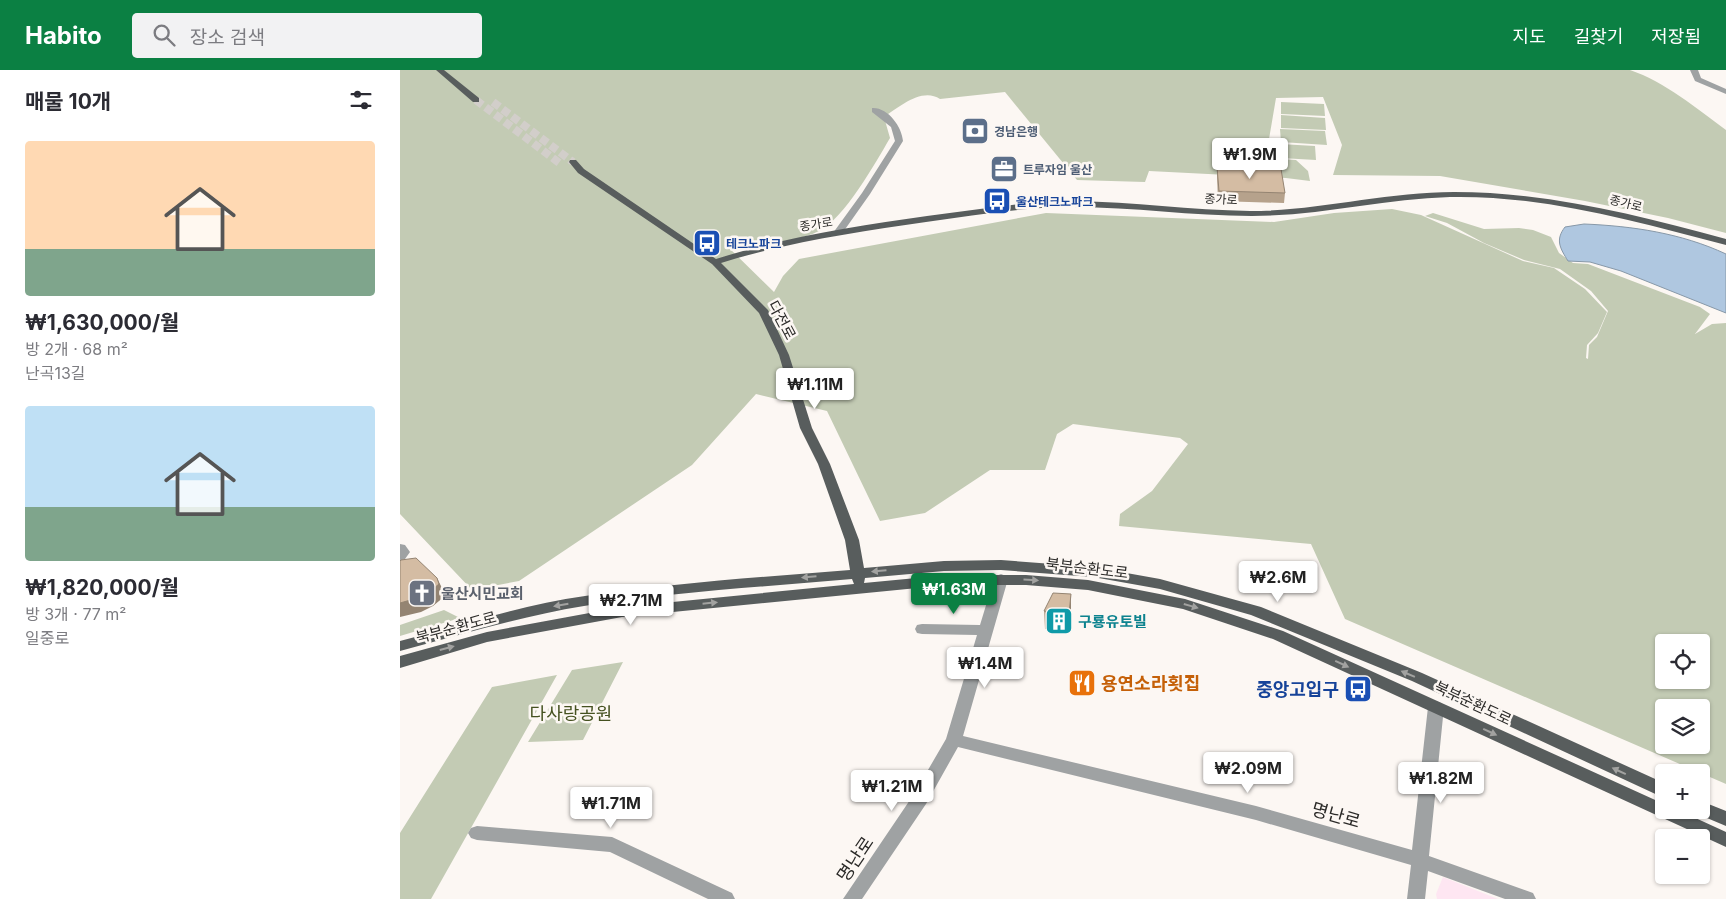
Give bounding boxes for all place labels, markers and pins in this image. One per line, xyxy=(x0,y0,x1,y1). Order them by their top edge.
bank icon: 경남은행 xyxy=(960,116,990,146)
place label: 경남은행 xyxy=(994,124,1038,139)
pin: ₩1.9M xyxy=(1215,138,1285,180)
office icon: 트루자임 울산 xyxy=(989,154,1019,184)
place label: 트루자임 울산 xyxy=(1023,162,1092,177)
bus stop icon: 울산테크노파크 xyxy=(982,186,1012,216)
place label: 울산테크노파크 xyxy=(1016,194,1093,209)
bus stop icon: 테크노파크 xyxy=(692,228,722,258)
place label: 테크노파크 xyxy=(726,236,781,251)
pin: ₩1.11M xyxy=(774,368,856,410)
pin: ₩2.6M xyxy=(1243,560,1313,603)
pin: ₩1.63M xyxy=(913,572,995,615)
church icon: 울산시민교회 xyxy=(407,578,437,608)
place label: 울산시민교회 xyxy=(441,584,524,603)
pin: ₩2.71M xyxy=(590,584,672,626)
building icon: 구룡유토빌 xyxy=(1044,606,1074,636)
place label: 구룡유토빌 xyxy=(1078,612,1147,631)
pin: ₩1.4M xyxy=(950,646,1020,689)
restaurant icon: 용연소라횟집 xyxy=(1067,668,1097,698)
place label: 용연소라횟집 xyxy=(1101,673,1200,694)
bus stop icon: 중앙고입구 xyxy=(1343,674,1373,704)
place label: 중앙고입구 xyxy=(1256,679,1339,700)
pin: ₩2.09M xyxy=(1207,752,1289,794)
pin: ₩1.82M xyxy=(1400,762,1482,804)
pin: ₩1.21M xyxy=(851,770,933,812)
pin: ₩1.71M xyxy=(570,786,652,829)

